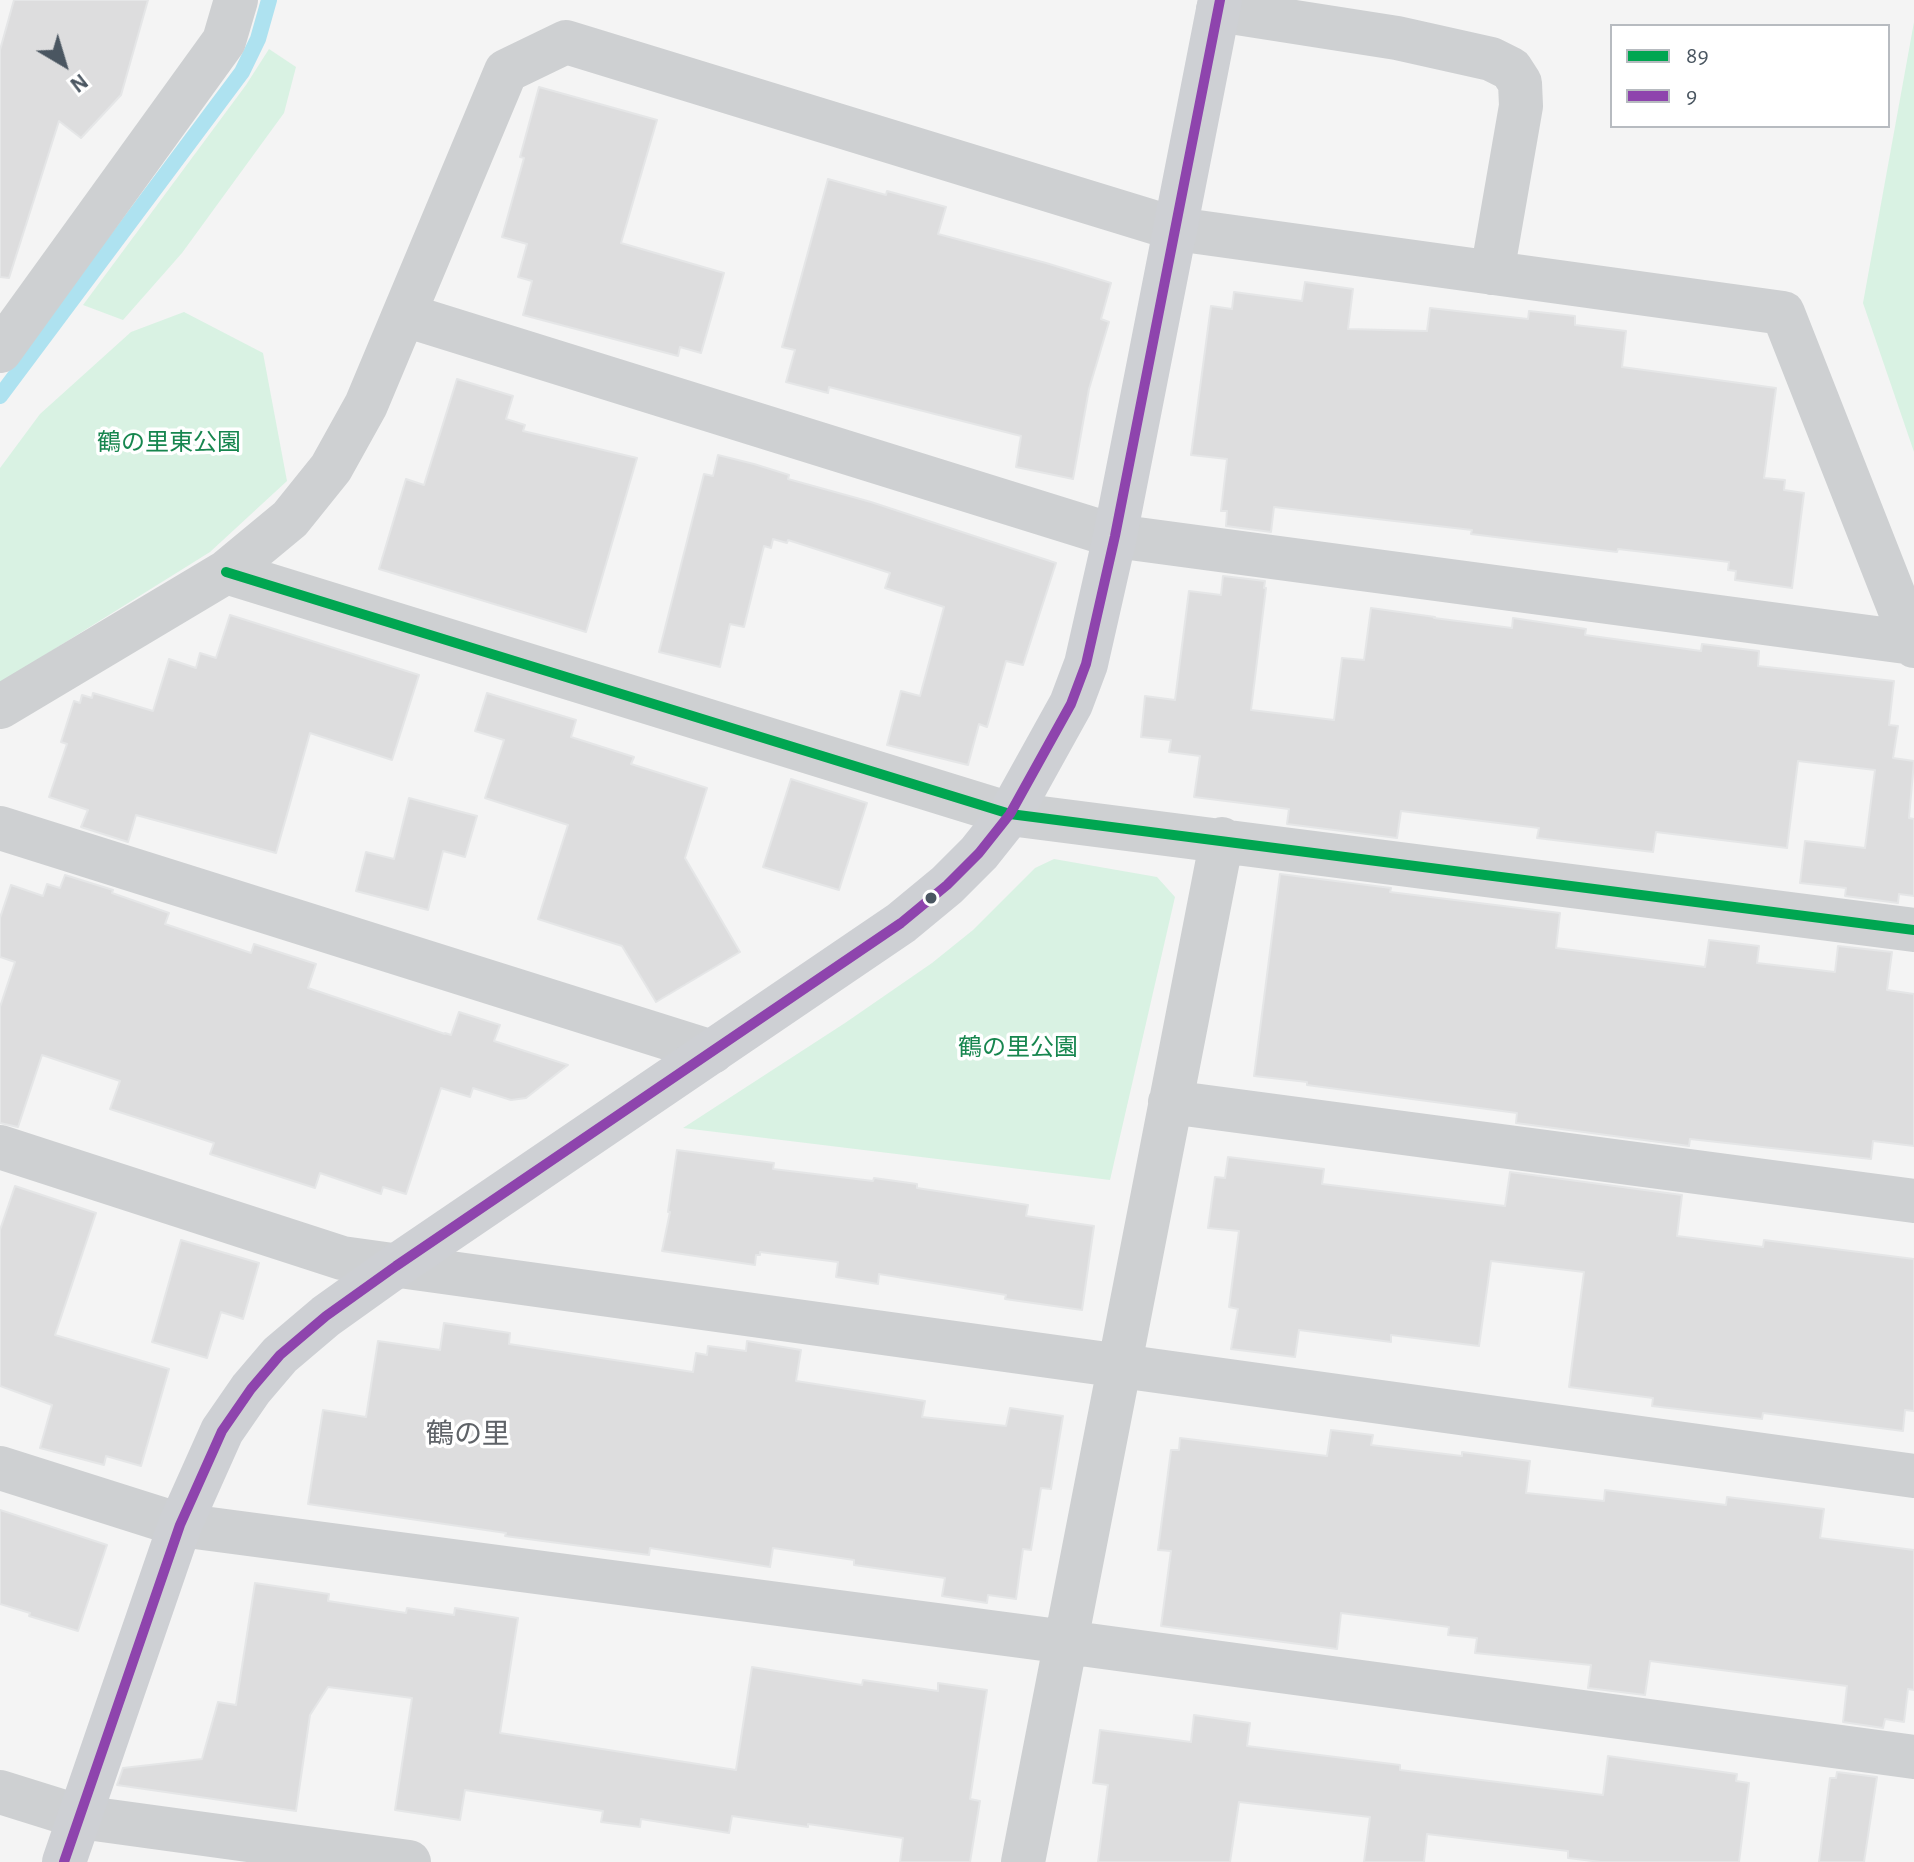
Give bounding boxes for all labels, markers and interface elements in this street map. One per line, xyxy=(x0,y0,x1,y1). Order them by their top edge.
north arrow xyxy=(24,24,104,104)
legend xyxy=(1610,24,1890,128)
text: 89 xyxy=(1686,44,1709,68)
text: N xyxy=(66,70,92,96)
text: 9 xyxy=(1686,84,1697,108)
park label: 鶴の里東公園 xyxy=(97,429,241,457)
unlabelled marker xyxy=(923,890,939,906)
park label: 鶴の里公園 xyxy=(958,1034,1078,1062)
district label: 鶴の里 xyxy=(426,1418,510,1452)

